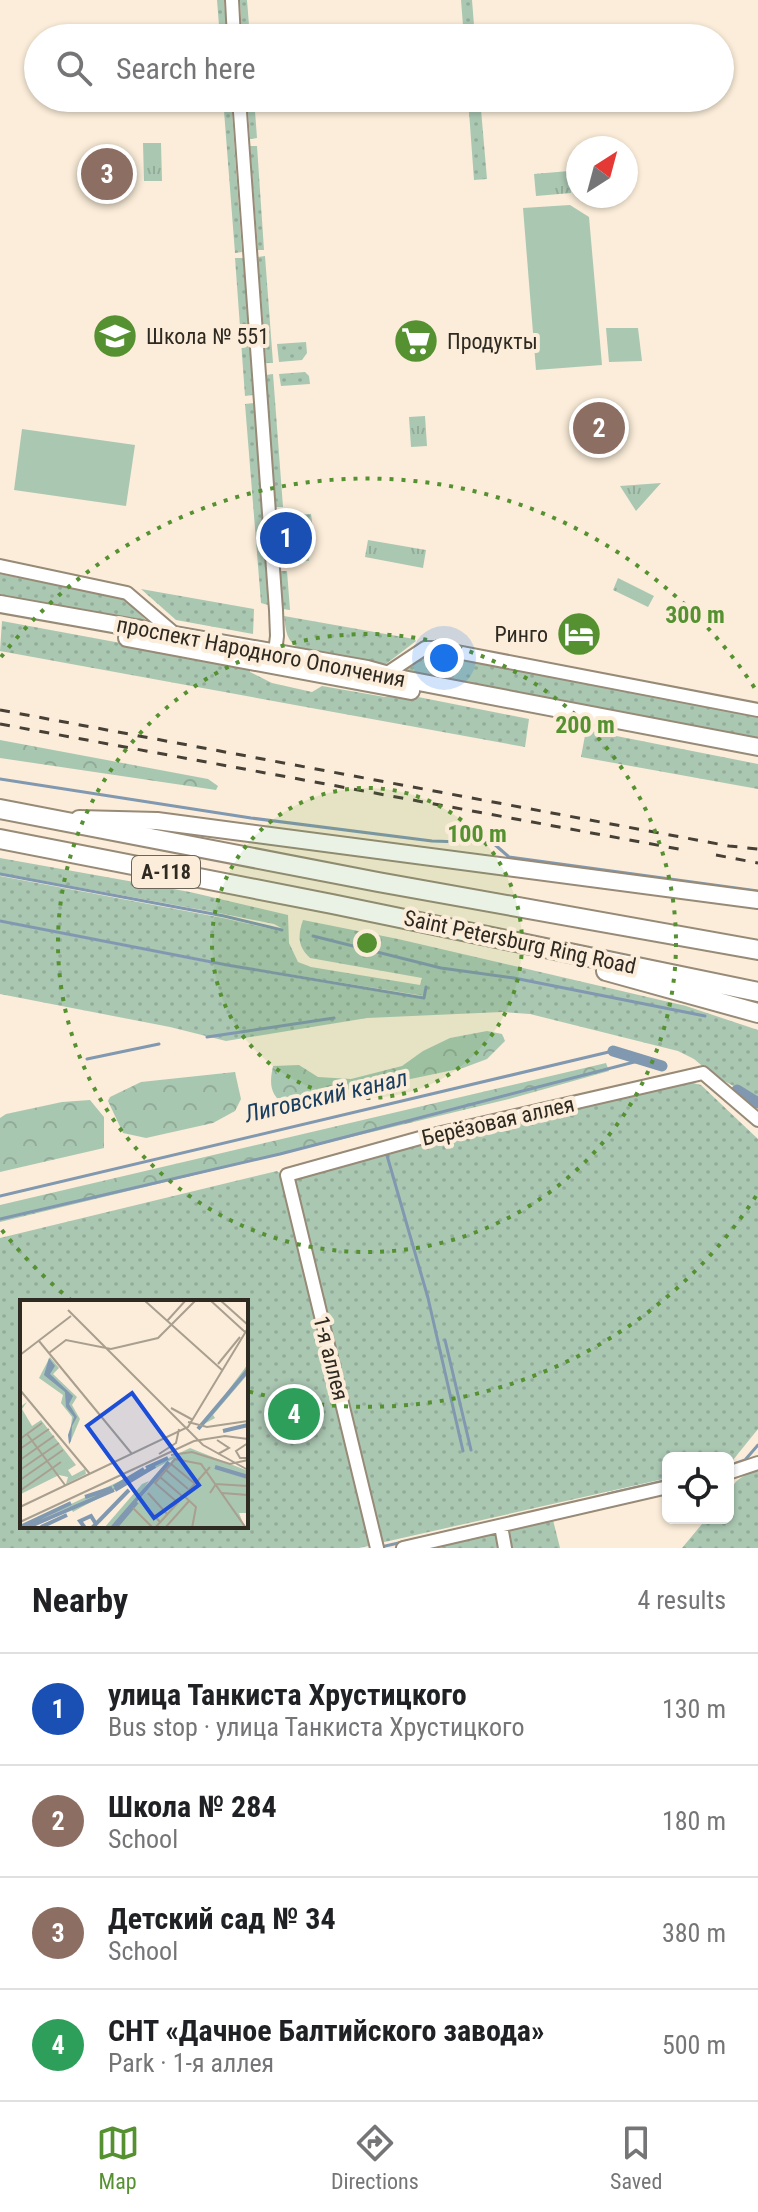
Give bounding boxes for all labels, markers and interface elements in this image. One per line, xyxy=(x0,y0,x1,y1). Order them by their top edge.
search box xyxy=(24,24,734,112)
icon: search xyxy=(52,46,96,90)
text: Search here xyxy=(116,51,256,86)
north arrow xyxy=(566,136,638,208)
pin: 3 xyxy=(81,144,133,204)
school or university icon: Школа № 551 xyxy=(91,312,139,360)
supermarket icon: Продукты xyxy=(392,317,440,365)
place label: Школа № 551 xyxy=(146,324,269,349)
place label: Продукты xyxy=(447,329,538,354)
pin: 2 xyxy=(573,398,625,458)
pin: 1 xyxy=(260,508,312,568)
text: 300 m xyxy=(665,601,725,629)
hotel icon: Ринго xyxy=(555,610,603,658)
street label: проспект Народного Ополчения xyxy=(115,612,407,692)
place label: Ринго xyxy=(494,622,548,647)
your location xyxy=(424,638,464,678)
text: 200 m xyxy=(555,711,615,739)
text: 100 m xyxy=(447,820,507,848)
road number: А-118 xyxy=(132,856,200,888)
street label: Saint Petersburg Ring Road xyxy=(402,905,638,979)
centre of rings xyxy=(353,929,381,957)
water label: Лиговский канал xyxy=(241,1064,410,1129)
street label: Берёзовая аллея xyxy=(419,1091,577,1151)
inset map xyxy=(20,1300,248,1528)
street label: 1-я аллея xyxy=(308,1313,354,1403)
pin: 4 xyxy=(268,1384,320,1444)
map controls xyxy=(662,1452,734,1524)
button: locate xyxy=(662,1452,734,1524)
text: Nearby xyxy=(32,1580,128,1620)
text: 4 results xyxy=(637,1585,726,1615)
text: улица Танкиста Хрустицкого xyxy=(108,1677,467,1712)
text: 1 xyxy=(51,1694,65,1724)
text: 130 m xyxy=(662,1694,726,1724)
text: Bus stop · улица Танкиста Хрустицкого xyxy=(108,1712,525,1742)
text: Школа № 284 xyxy=(108,1789,277,1824)
text: 2 xyxy=(51,1806,65,1836)
text: 180 m xyxy=(662,1806,726,1836)
text: School xyxy=(108,1824,178,1854)
text: Детский сад № 34 xyxy=(108,1901,336,1936)
text: 3 xyxy=(51,1918,65,1948)
text: 380 m xyxy=(662,1918,726,1948)
text: School xyxy=(108,1936,178,1966)
text: СНТ «Дачное Балтийского завода» xyxy=(108,2013,544,2048)
text: 4 xyxy=(51,2030,65,2060)
text: 500 m xyxy=(662,2030,726,2060)
text: Park · 1-я аллея xyxy=(108,2048,274,2078)
tab: Map xyxy=(96,2121,140,2194)
tab: Directions xyxy=(331,2121,419,2194)
tab: Saved xyxy=(610,2121,662,2194)

